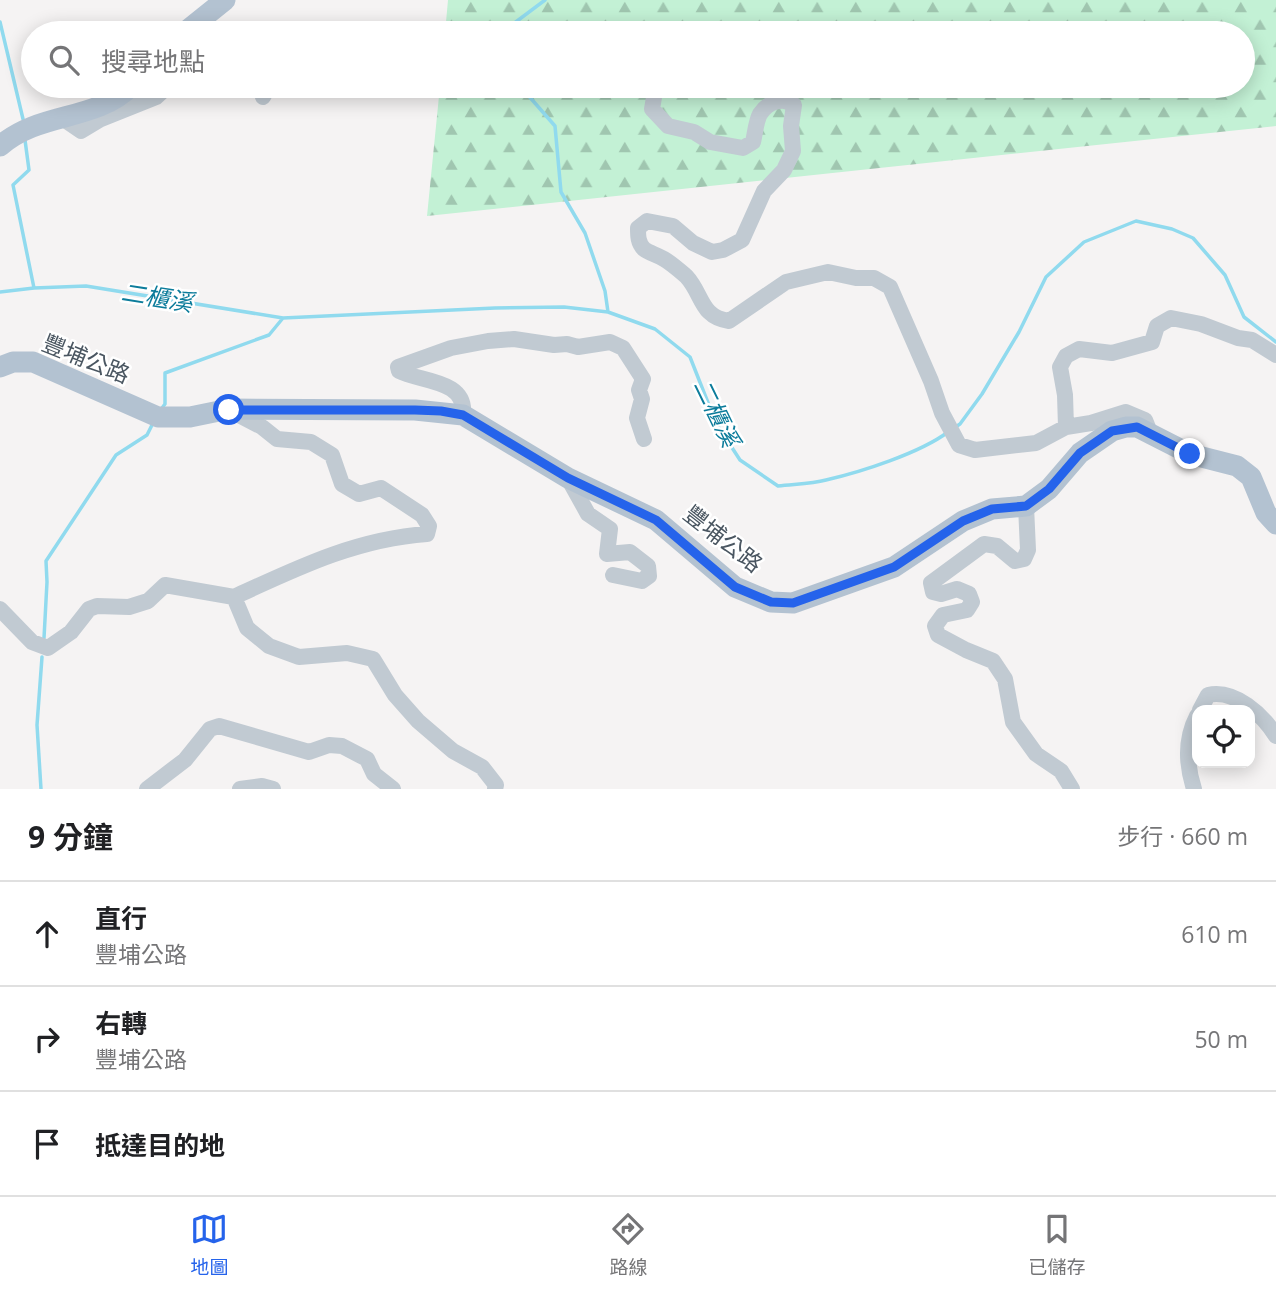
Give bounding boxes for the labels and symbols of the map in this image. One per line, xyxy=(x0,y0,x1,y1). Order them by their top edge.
water label: 二櫃溪 xyxy=(119,275,198,319)
street label: 豐埔公路 xyxy=(38,326,135,390)
water label: 二櫃溪 xyxy=(687,373,749,455)
route start xyxy=(213,394,244,425)
route end xyxy=(1174,438,1205,469)
street label: 豐埔公路 xyxy=(678,497,770,579)

